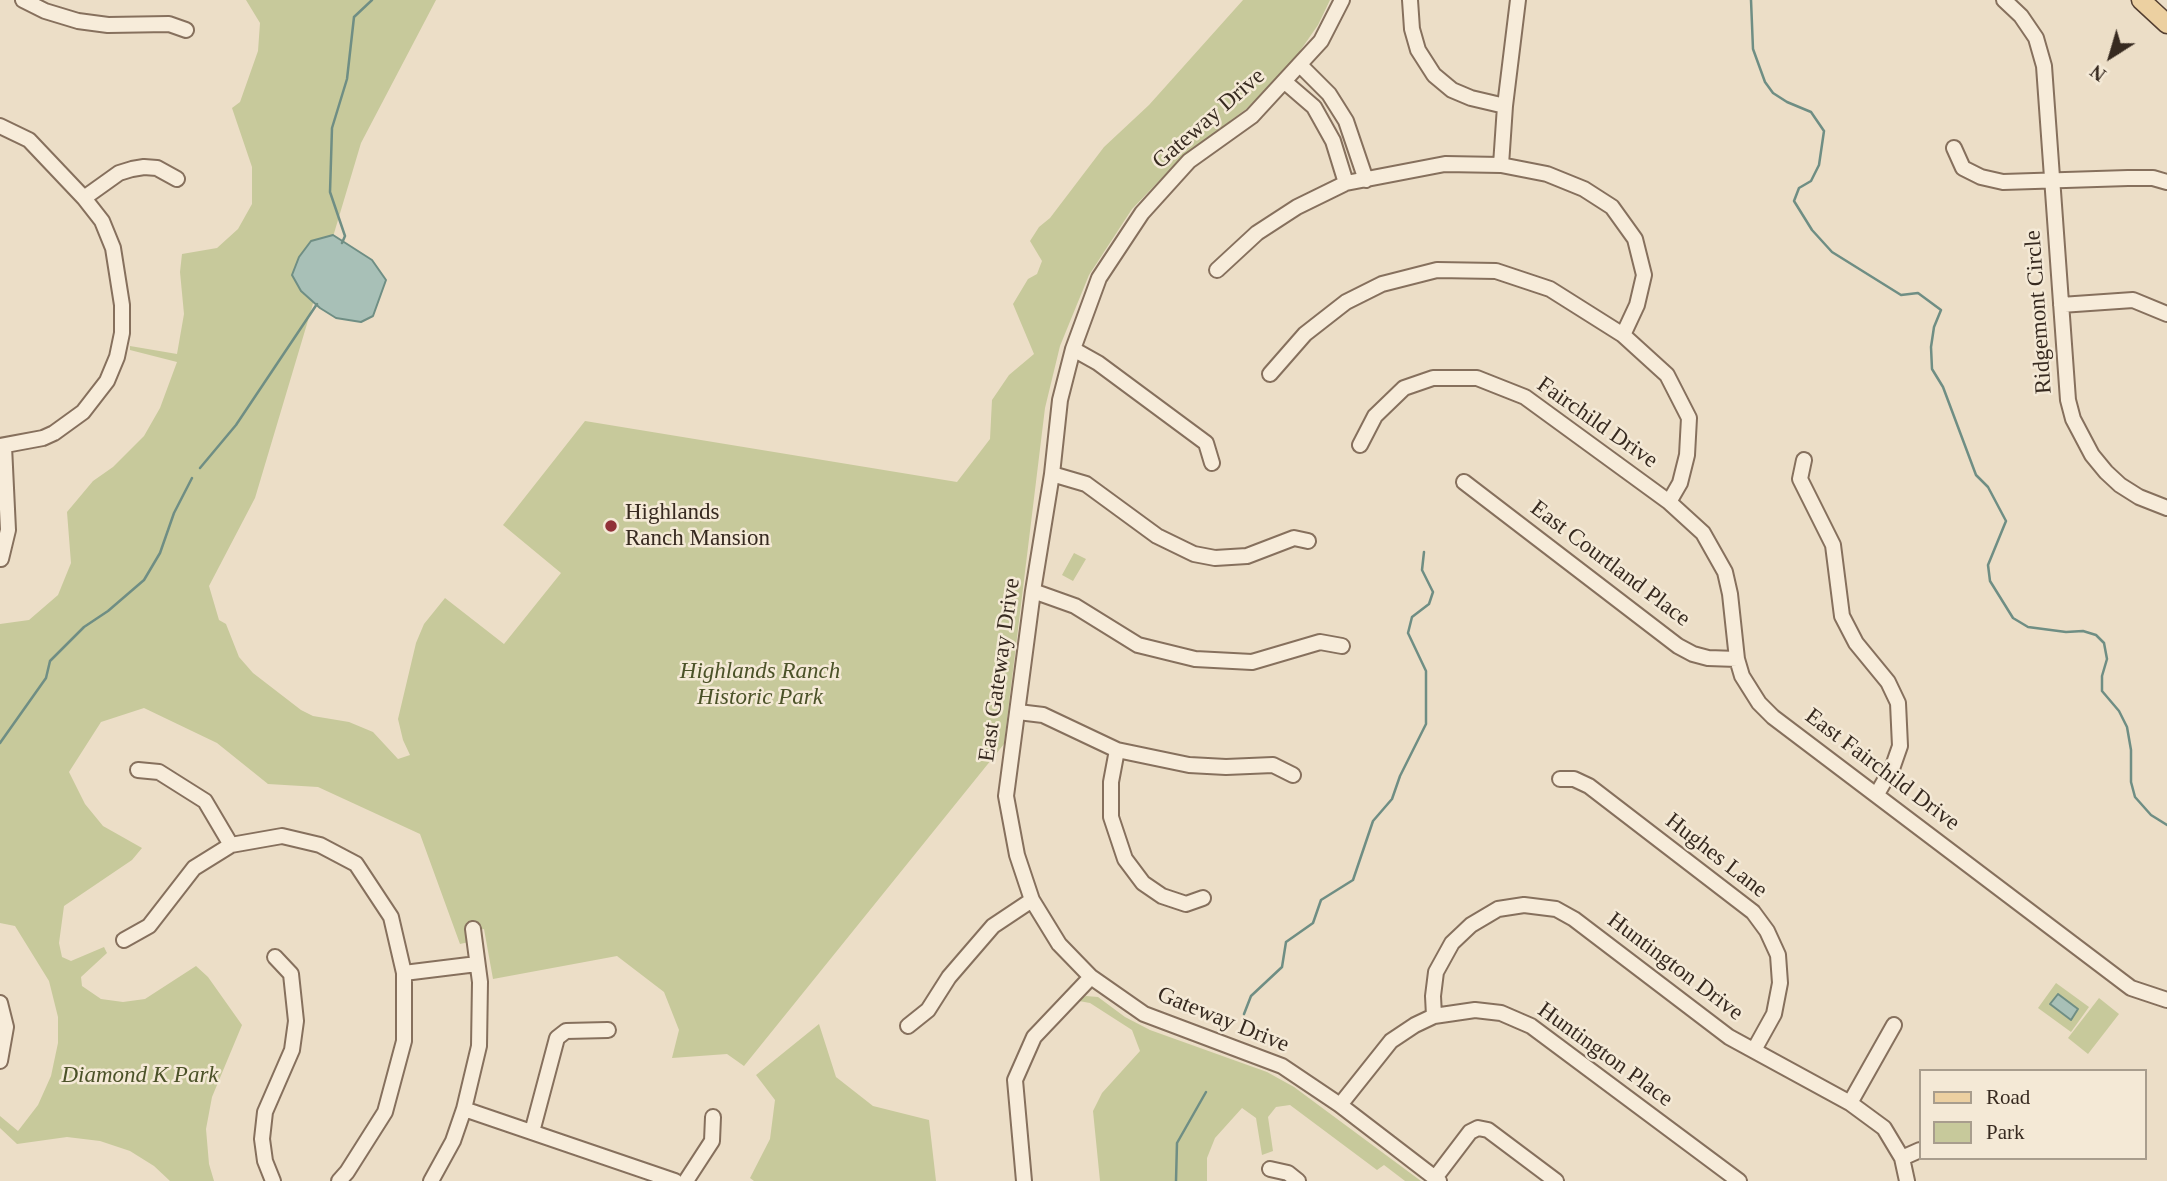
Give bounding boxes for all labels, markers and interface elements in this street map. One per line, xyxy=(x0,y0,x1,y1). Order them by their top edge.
north arrow xyxy=(2076,21,2146,91)
text: N xyxy=(2086,61,2110,86)
street label: Gateway Drive xyxy=(1147,63,1271,175)
street label: Ridgemont Circle xyxy=(2020,229,2058,395)
street label: Fairchild Drive xyxy=(1531,371,1663,475)
street label: East Courtland Place xyxy=(1525,495,1695,633)
place label: Highlands Ranch Mansion xyxy=(625,499,770,553)
marker: Highlands Ranch Mansion xyxy=(603,518,619,534)
street label: East Gateway Drive xyxy=(973,576,1027,764)
park label: Highlands Ranch Historic Park xyxy=(680,658,840,712)
street label: East Fairchild Drive xyxy=(1799,703,1965,837)
street label: Hughes Lane xyxy=(1659,808,1773,904)
street label: Huntington Drive xyxy=(1602,907,1748,1027)
street label: Gateway Drive xyxy=(1153,981,1293,1059)
street label: Huntington Place xyxy=(1532,997,1678,1113)
park label: Diamond K Park xyxy=(61,1062,219,1090)
legend xyxy=(1918,1069,2146,1160)
text: Road xyxy=(1986,1085,2030,1109)
text: Park xyxy=(1986,1120,2025,1144)

